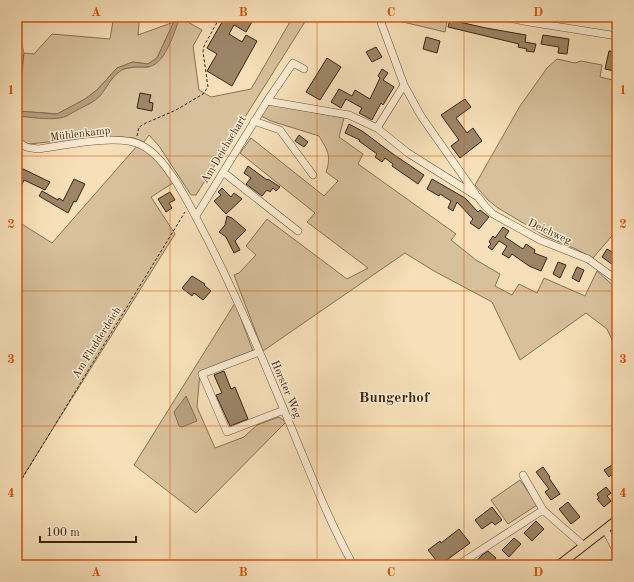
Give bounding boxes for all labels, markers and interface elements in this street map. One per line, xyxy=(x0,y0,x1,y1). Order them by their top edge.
text: A xyxy=(91,6,101,19)
text: B xyxy=(238,6,248,19)
text: C xyxy=(387,6,395,19)
text: D xyxy=(533,6,543,19)
text: 1 xyxy=(7,84,15,97)
text: 1 xyxy=(619,84,627,97)
street label: Am Deichschart xyxy=(200,114,249,186)
street label: Mühlenkamp xyxy=(49,125,111,144)
text: 2 xyxy=(7,218,15,231)
street label: Deichweg xyxy=(526,218,573,247)
text: 2 xyxy=(619,218,627,231)
street label: Am Fludderdeich xyxy=(71,305,124,381)
text: 3 xyxy=(7,353,15,366)
text: 3 xyxy=(619,353,627,366)
street label: Horster Weg xyxy=(269,359,303,420)
district label: Bungerhof xyxy=(359,391,431,406)
text: 4 xyxy=(7,487,15,500)
text: 4 xyxy=(619,487,627,500)
scale bar xyxy=(40,518,136,544)
text: 100 m xyxy=(46,527,80,539)
text: A xyxy=(91,566,101,579)
text: B xyxy=(238,566,248,579)
text: C xyxy=(387,566,395,579)
text: D xyxy=(533,566,543,579)

